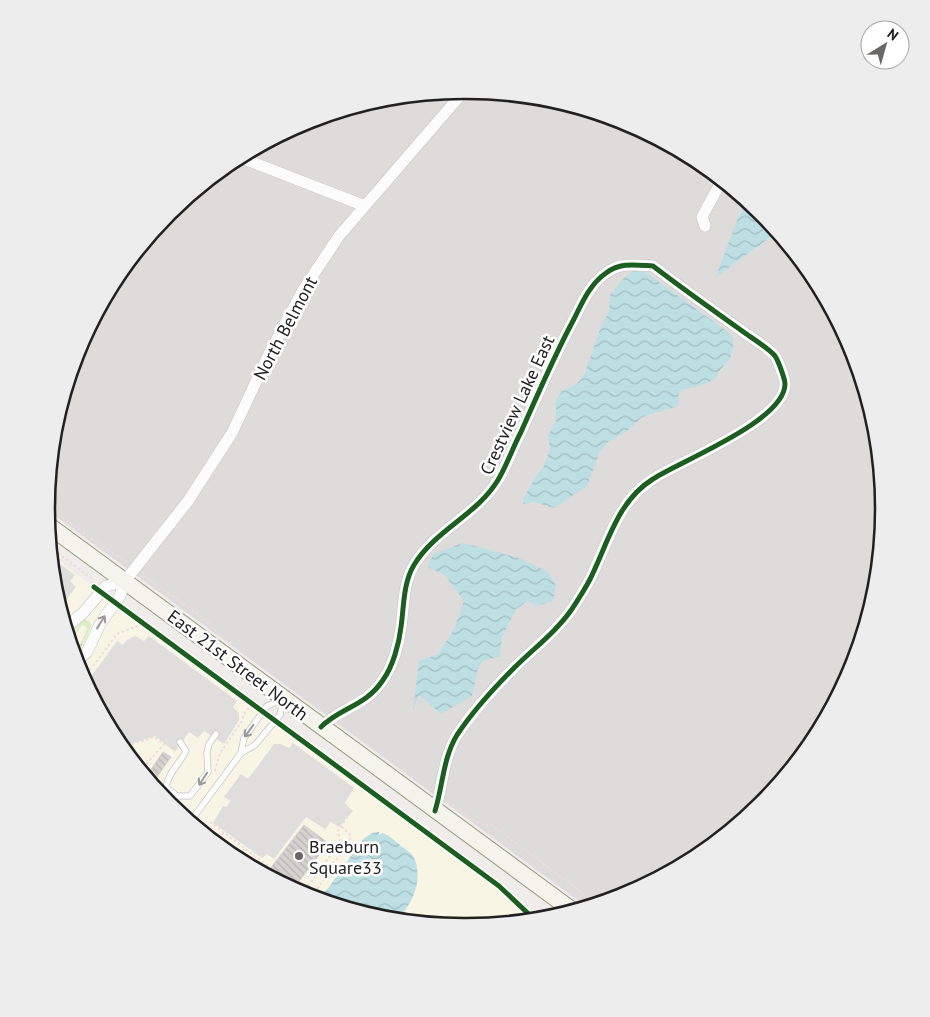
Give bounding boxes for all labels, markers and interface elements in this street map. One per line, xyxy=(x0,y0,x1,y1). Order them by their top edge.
north arrow xyxy=(860,20,910,70)
text: N xyxy=(884,25,902,45)
street label: North Belmont xyxy=(248,272,322,384)
street label: Crestview Lake East xyxy=(475,332,559,478)
street label: East 21st Street North xyxy=(163,605,313,725)
one-way arrow xyxy=(96,615,106,629)
one-way arrow xyxy=(244,724,255,737)
one-way arrow xyxy=(198,772,208,786)
place label: Braeburn Square33 xyxy=(309,835,382,879)
marker: Braeburn Square33 xyxy=(293,850,305,862)

